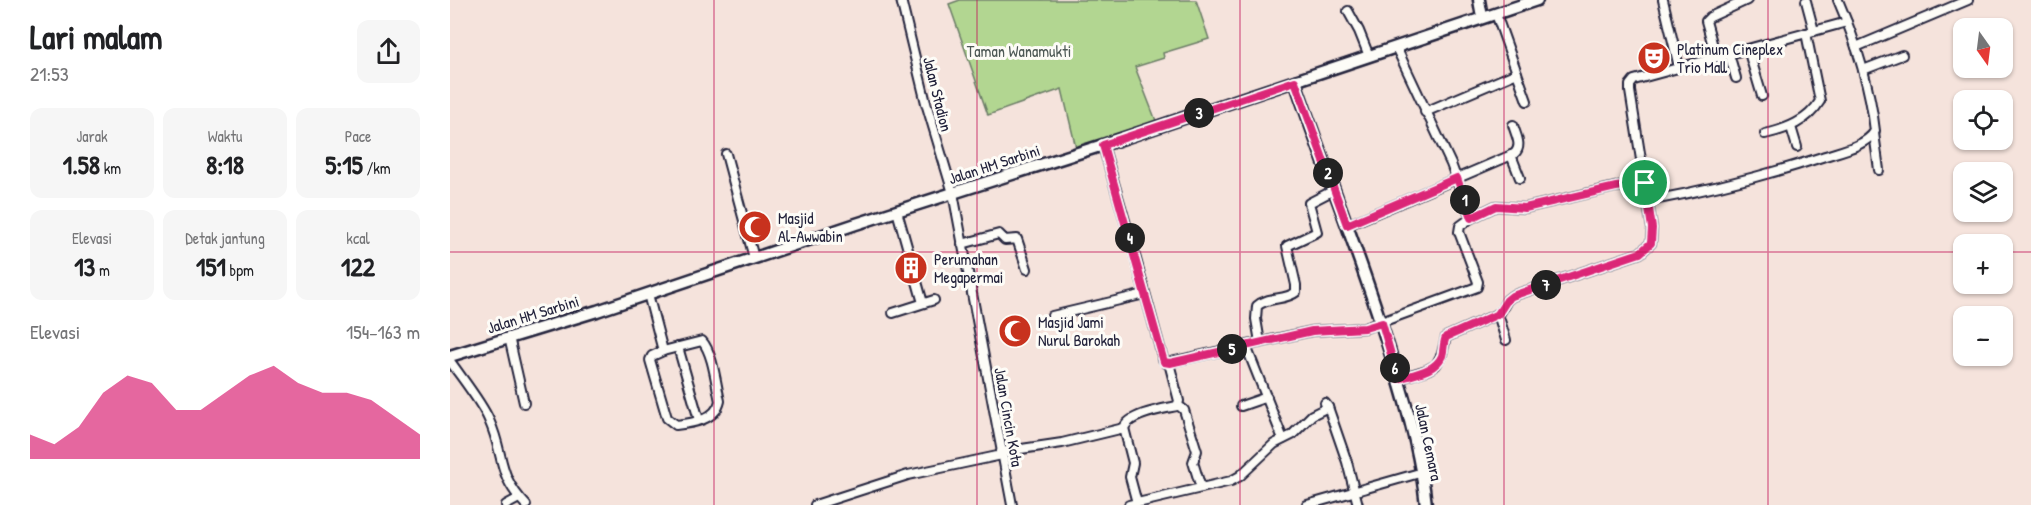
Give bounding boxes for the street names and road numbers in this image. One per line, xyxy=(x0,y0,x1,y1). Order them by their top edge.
street label: Jalan Stadion xyxy=(918,54,958,134)
street label: Jalan HM Sarbini xyxy=(945,139,1043,189)
street label: Jalan HM Sarbini xyxy=(484,290,582,338)
street label: Jalan Cincin Kota xyxy=(989,366,1029,468)
street label: Jalan Cemara xyxy=(1410,401,1448,483)

